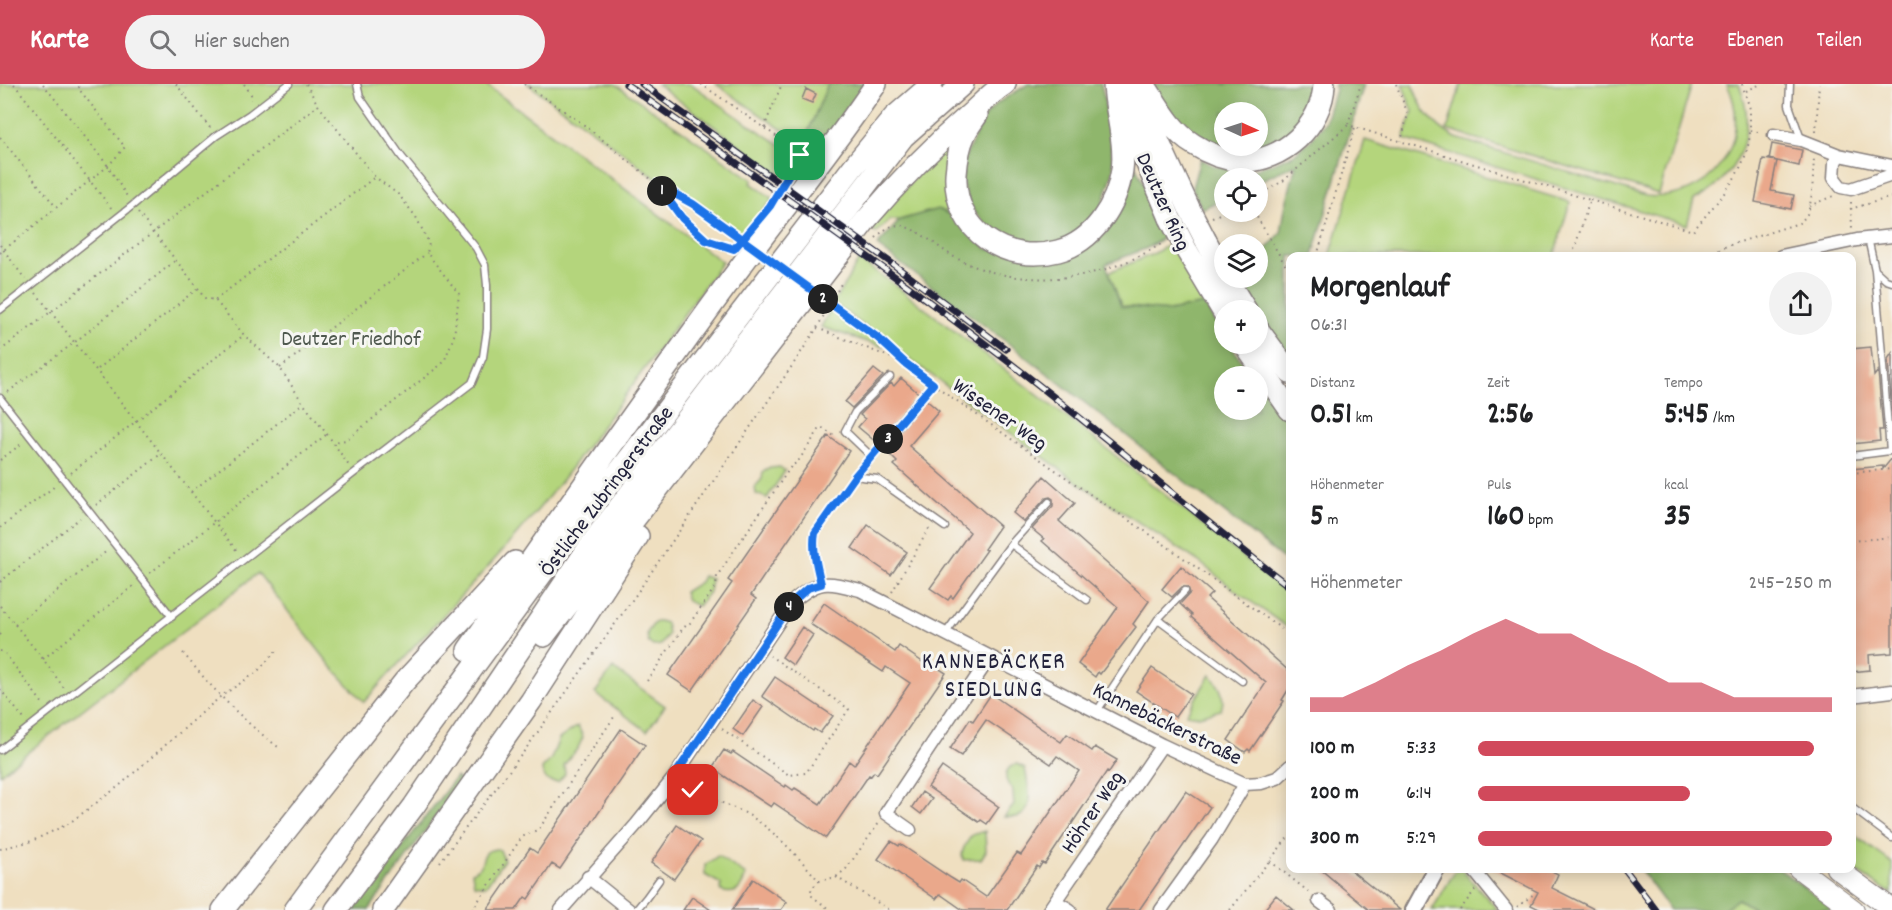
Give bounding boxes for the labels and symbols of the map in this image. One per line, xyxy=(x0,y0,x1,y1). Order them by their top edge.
north arrow xyxy=(1214,102,1268,156)
pin xyxy=(774,129,825,180)
street label: Deutzer Ring xyxy=(1126,148,1197,256)
pin: 1 xyxy=(647,176,677,206)
pin: 2 xyxy=(808,284,838,314)
park label: Deutzer Friedhof xyxy=(281,325,422,356)
street label: Wissener Weg xyxy=(945,372,1053,460)
street label: Östliche Zubringerstraße xyxy=(533,400,682,584)
pin: 3 xyxy=(873,424,903,454)
pin: 4 xyxy=(774,592,804,622)
district label: KANNEBÄCKER SIEDLUNG xyxy=(922,646,1066,708)
street label: Kannebäckerstraße xyxy=(1087,676,1246,775)
pin xyxy=(667,764,718,815)
street label: Höhrer Weg xyxy=(1055,765,1133,861)

